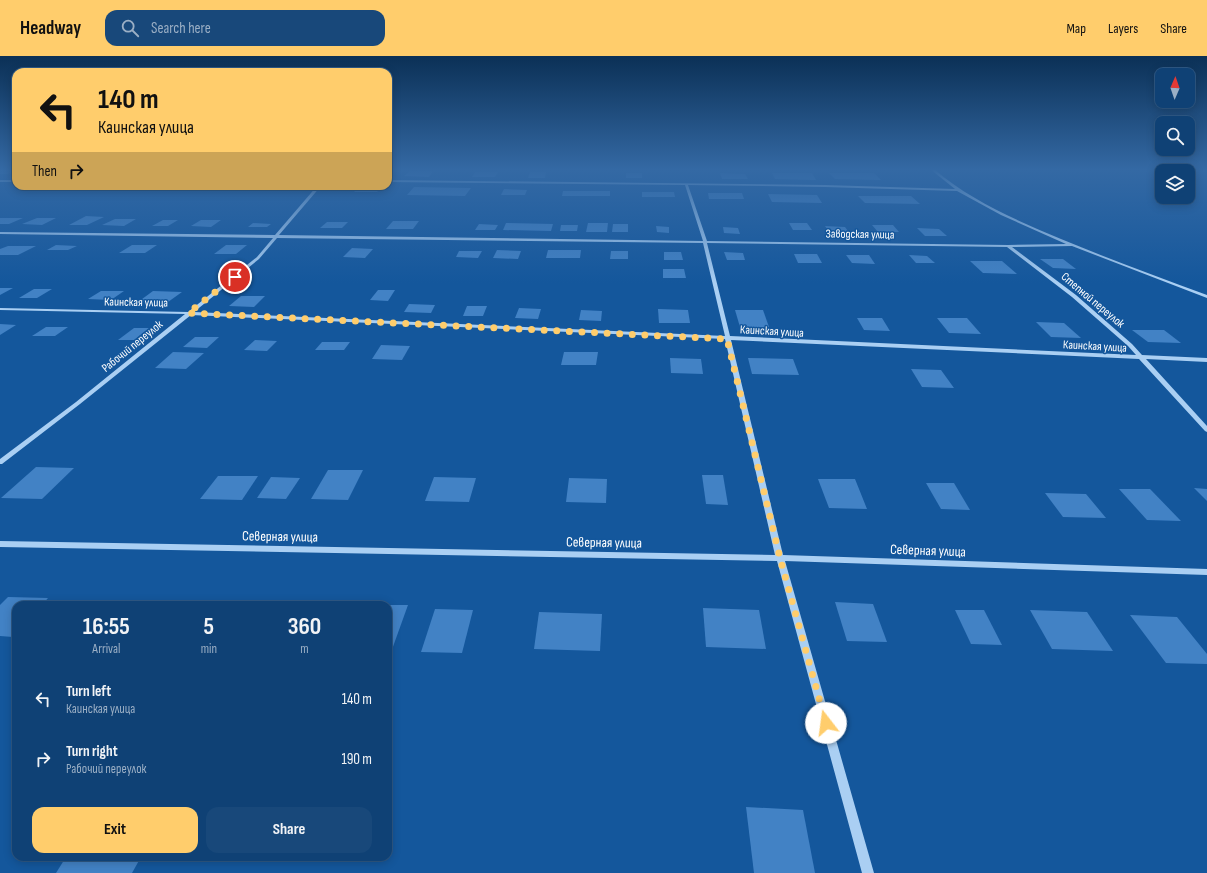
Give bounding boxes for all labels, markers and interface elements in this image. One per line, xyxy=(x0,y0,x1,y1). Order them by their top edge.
search box xyxy=(105,10,385,46)
text: Headway xyxy=(20,17,81,40)
icon: search xyxy=(119,17,141,39)
text: Search here xyxy=(151,19,211,38)
text: Map xyxy=(1066,20,1086,37)
text: Layers xyxy=(1108,20,1138,37)
text: Share xyxy=(1160,20,1187,37)
north arrow xyxy=(1155,68,1195,108)
map controls xyxy=(1155,68,1195,204)
text: 140 m xyxy=(98,83,159,116)
icon: left xyxy=(32,84,84,136)
button: search xyxy=(1155,116,1195,156)
text: Каинская улица xyxy=(98,117,194,138)
icon: right xyxy=(65,160,87,182)
text: Then xyxy=(32,162,57,181)
button: layers xyxy=(1155,164,1195,204)
street label: Заводская улица xyxy=(825,226,895,243)
pin xyxy=(218,260,252,294)
icon: arrive xyxy=(224,266,246,288)
street label: Степной переулок xyxy=(1058,269,1128,332)
street label: Каинская улица xyxy=(104,294,168,311)
street label: Рабочий переулок xyxy=(99,317,166,376)
street label: Каинская улица xyxy=(740,322,805,341)
street label: Каинская улица xyxy=(1063,337,1128,356)
street label: Северная улица xyxy=(242,527,318,546)
street label: Северная улица xyxy=(566,533,642,552)
street label: Северная улица xyxy=(890,541,966,560)
text: 16:55 xyxy=(83,612,130,641)
text: 5 xyxy=(204,612,214,641)
text: 360 xyxy=(288,612,321,641)
text: Arrival xyxy=(92,641,120,657)
text: min xyxy=(201,641,217,657)
text: m xyxy=(300,641,309,657)
text: Turn left xyxy=(66,682,111,701)
icon: left xyxy=(32,688,54,710)
text: 140 m xyxy=(342,690,372,709)
text: Каинская улица xyxy=(66,701,135,717)
position arrow xyxy=(805,702,847,744)
text: Turn right xyxy=(66,742,118,761)
icon: right xyxy=(32,748,54,770)
text: 190 m xyxy=(341,750,372,769)
text: Рабочий переулок xyxy=(66,761,147,777)
button: Exit xyxy=(32,807,198,853)
button: Share xyxy=(206,807,372,853)

